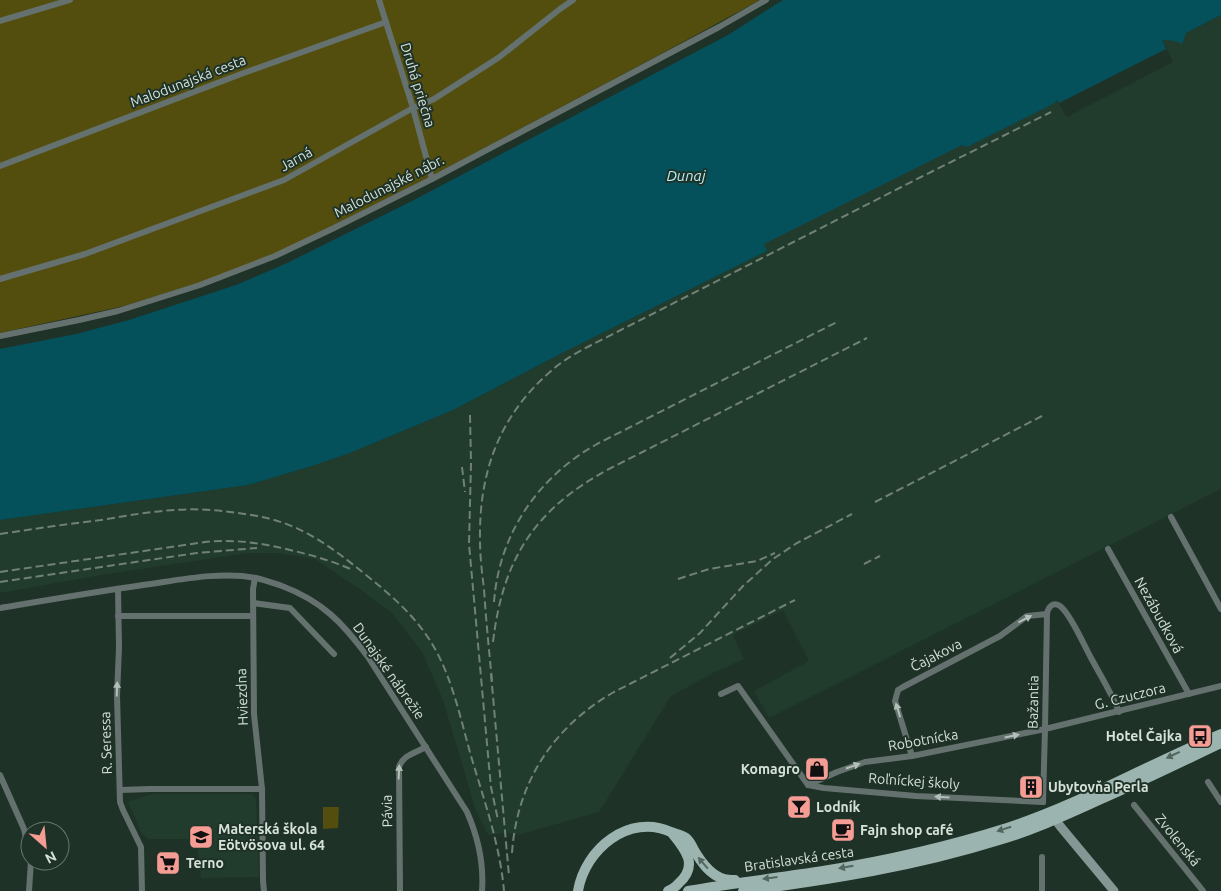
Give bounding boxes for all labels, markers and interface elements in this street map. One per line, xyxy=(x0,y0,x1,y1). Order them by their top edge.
street label: Druhá priečna xyxy=(397,41,439,129)
street label: Malodunajská cesta xyxy=(128,52,248,110)
street label: Jarná xyxy=(277,144,315,174)
street label: Malodunajské nábr. xyxy=(331,151,447,221)
water label: Dunaj xyxy=(667,167,707,184)
street label: Nezábudková xyxy=(1131,574,1187,656)
one-way arrow xyxy=(1017,615,1032,624)
street label: Dunajské nábrežie xyxy=(350,620,428,722)
street label: Čajakova xyxy=(907,634,964,675)
street label: Hviezdna xyxy=(233,668,251,726)
street label: Bažantia xyxy=(1025,675,1041,729)
street label: G. Czuczora xyxy=(1093,679,1167,713)
one-way arrow xyxy=(113,681,121,697)
one-way arrow xyxy=(894,702,901,717)
street label: R. Seressa xyxy=(97,711,115,775)
bus stop icon: Hotel Čajka xyxy=(1187,723,1213,749)
street label: Robotnícka xyxy=(887,726,959,754)
place label: Hotel Čajka xyxy=(1106,727,1182,744)
one-way arrow xyxy=(1005,732,1020,740)
one-way arrow xyxy=(1166,751,1180,759)
shop icon: Komagro xyxy=(804,756,830,782)
place label: Komagro xyxy=(741,761,800,777)
one-way arrow xyxy=(846,762,861,770)
one-way arrow xyxy=(396,764,404,780)
street label: Roľníckej školy xyxy=(868,770,960,792)
building icon: Ubytovňa Perla xyxy=(1018,774,1044,800)
place label: Ubytovňa Perla xyxy=(1048,779,1149,795)
one-way arrow xyxy=(934,793,950,801)
street label: Pávia xyxy=(379,794,395,828)
bar icon: Lodník xyxy=(786,794,812,820)
place label: Lodník xyxy=(816,799,861,815)
street label: Zvolenská xyxy=(1152,811,1204,869)
cafe icon: Fajn shop café xyxy=(830,817,856,843)
north arrow xyxy=(20,821,70,871)
place label: Materská škola Eötvösova ul. 64 xyxy=(218,821,325,853)
place label: Fajn shop café xyxy=(860,822,954,838)
school or university icon: Materská škola Eötvösova ul. 64 xyxy=(188,824,214,850)
one-way arrow xyxy=(996,825,1011,833)
street label: Bratislavská cesta xyxy=(743,843,855,875)
text: N xyxy=(43,848,59,867)
supermarket icon: Terno xyxy=(155,850,181,876)
place label: Terno xyxy=(186,855,224,871)
one-way arrow xyxy=(698,857,709,870)
one-way arrow xyxy=(838,863,854,871)
one-way arrow xyxy=(762,874,778,882)

